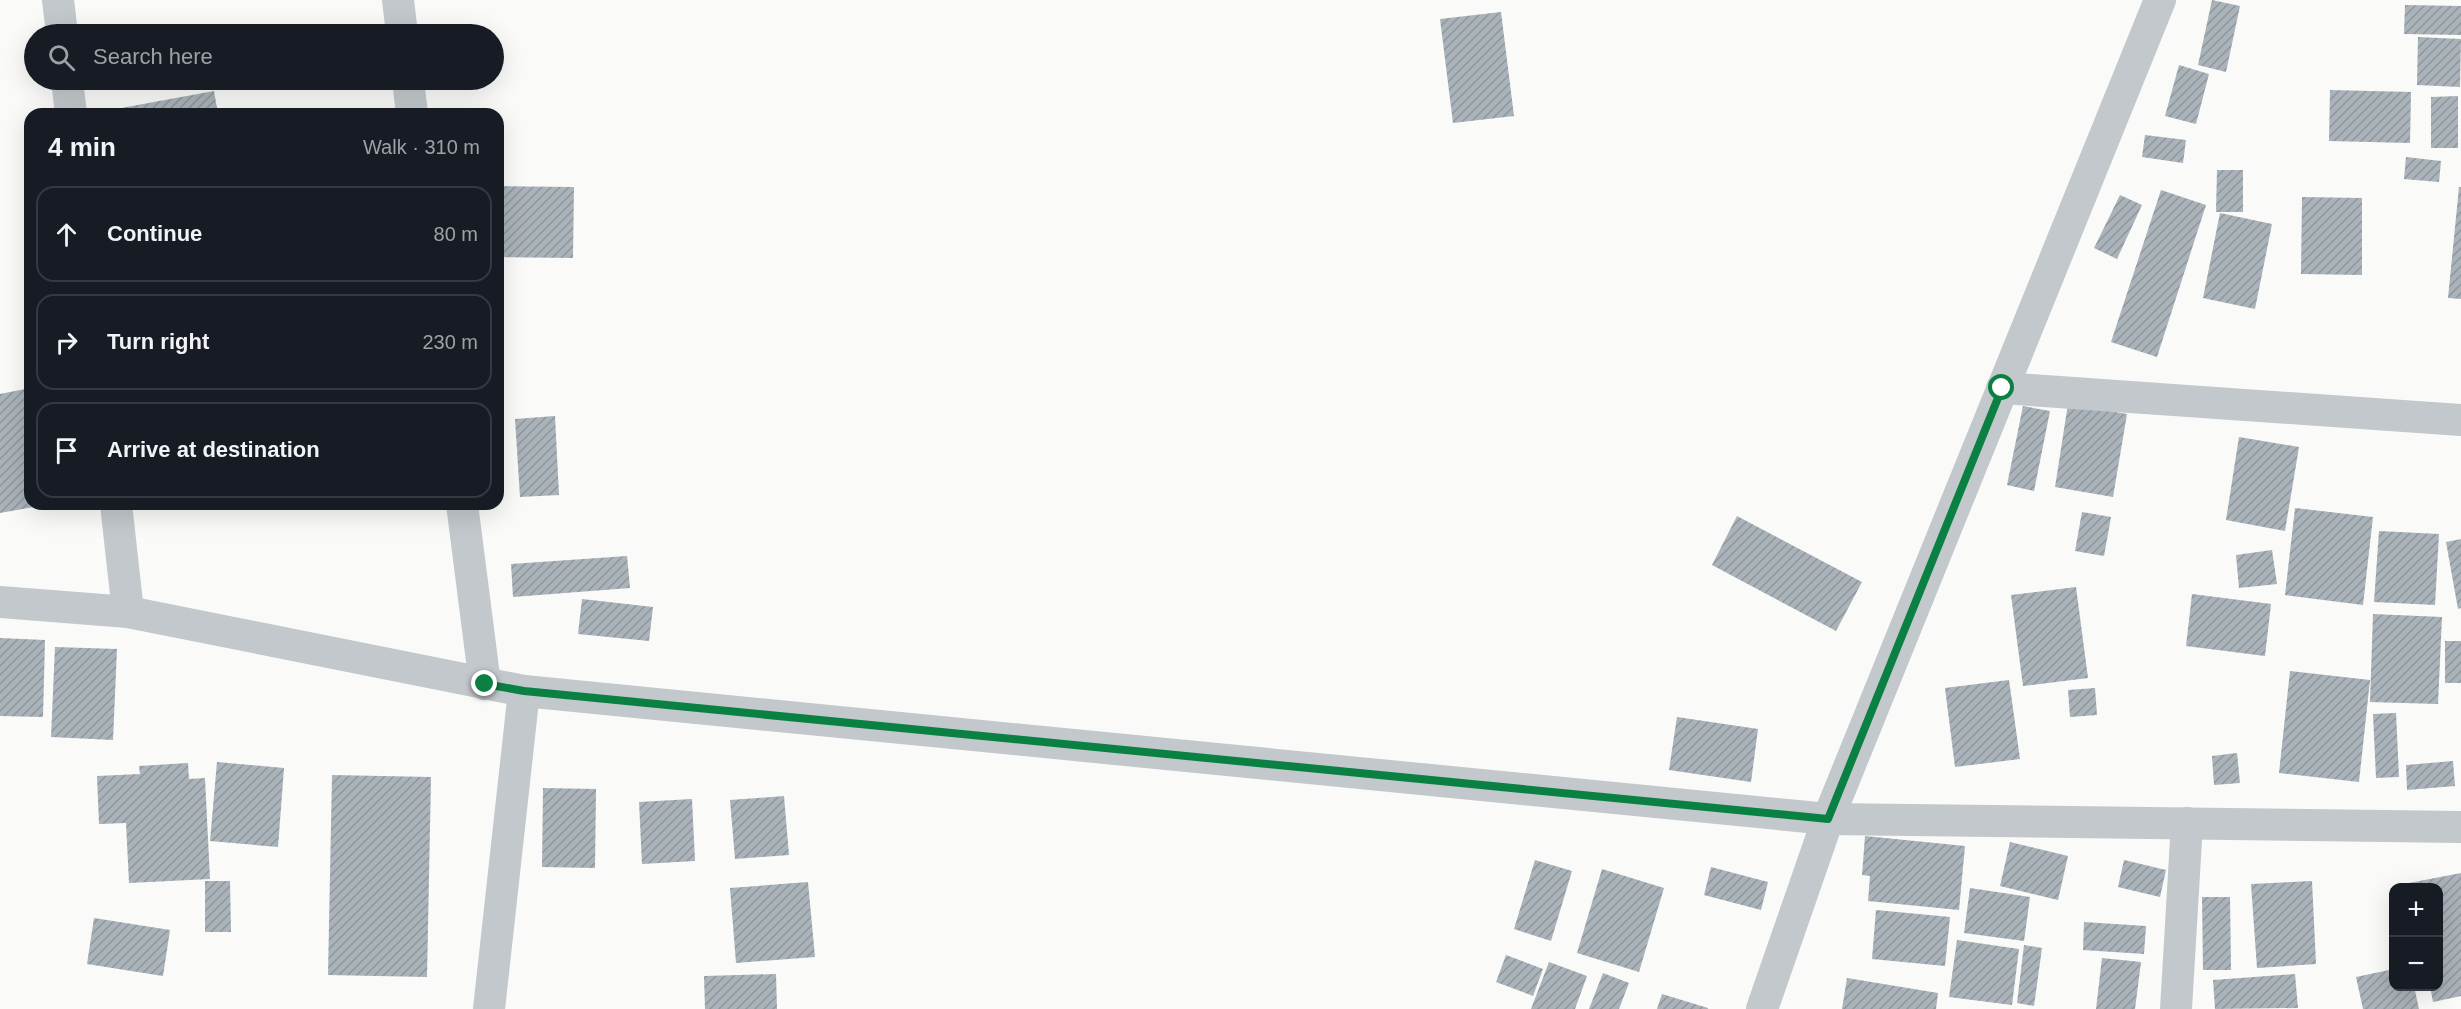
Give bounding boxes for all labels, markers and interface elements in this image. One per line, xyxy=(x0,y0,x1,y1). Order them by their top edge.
search box xyxy=(24,24,504,90)
icon: search xyxy=(45,41,78,74)
text: Search here xyxy=(93,44,213,69)
text: 4 min xyxy=(48,132,116,162)
text: Walk · 310 m xyxy=(363,136,480,158)
icon: ahead xyxy=(50,218,83,251)
text: Continue xyxy=(107,221,202,246)
text: 80 m xyxy=(434,223,478,245)
icon: right xyxy=(50,326,83,359)
text: Turn right xyxy=(107,329,209,354)
text: 230 m xyxy=(422,331,478,353)
route start xyxy=(1988,374,2014,400)
icon: arrive xyxy=(50,434,83,467)
text: Arrive at destination xyxy=(107,437,320,462)
route end xyxy=(471,670,497,696)
map controls xyxy=(2389,883,2443,991)
button: + xyxy=(2389,883,2443,937)
button: − xyxy=(2389,937,2443,991)

